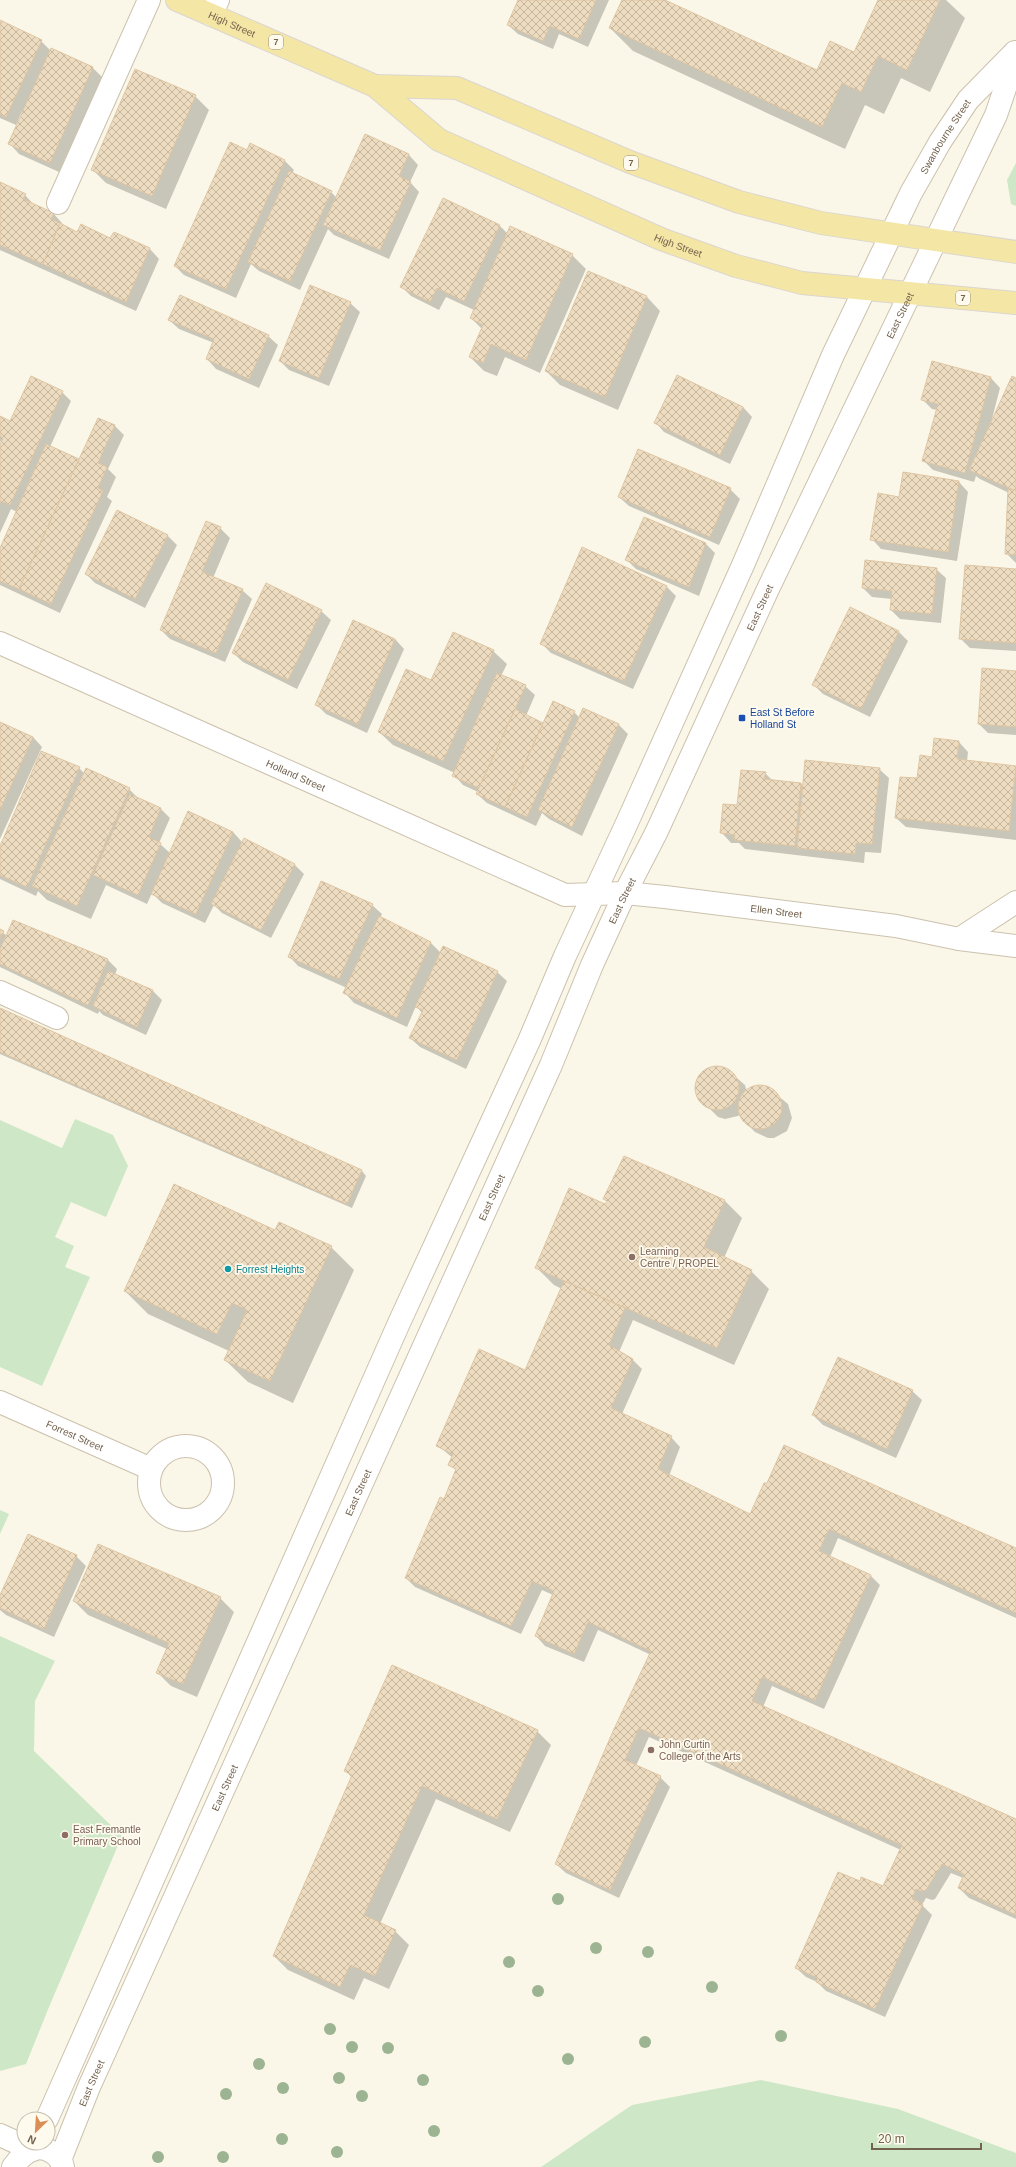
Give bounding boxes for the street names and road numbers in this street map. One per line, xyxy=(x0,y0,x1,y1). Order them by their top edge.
street label: High Street xyxy=(207,9,257,39)
road number: 7 xyxy=(269,35,283,49)
street label: Swanbourne Street xyxy=(918,97,972,176)
road number: 7 xyxy=(624,156,638,170)
street label: High Street xyxy=(653,231,704,259)
street label: East Street xyxy=(884,291,915,340)
road number: 7 xyxy=(956,291,970,305)
street label: East Street xyxy=(744,583,775,632)
street label: Holland Street xyxy=(265,757,327,793)
street label: East Street xyxy=(606,876,637,925)
street label: Ellen Street xyxy=(750,902,803,920)
street label: East Street xyxy=(476,1172,507,1222)
street label: Forrest Street xyxy=(45,1418,105,1453)
street label: East Street xyxy=(343,1467,373,1517)
street label: East Street xyxy=(209,1763,240,1813)
street label: East Street xyxy=(76,2058,106,2108)

